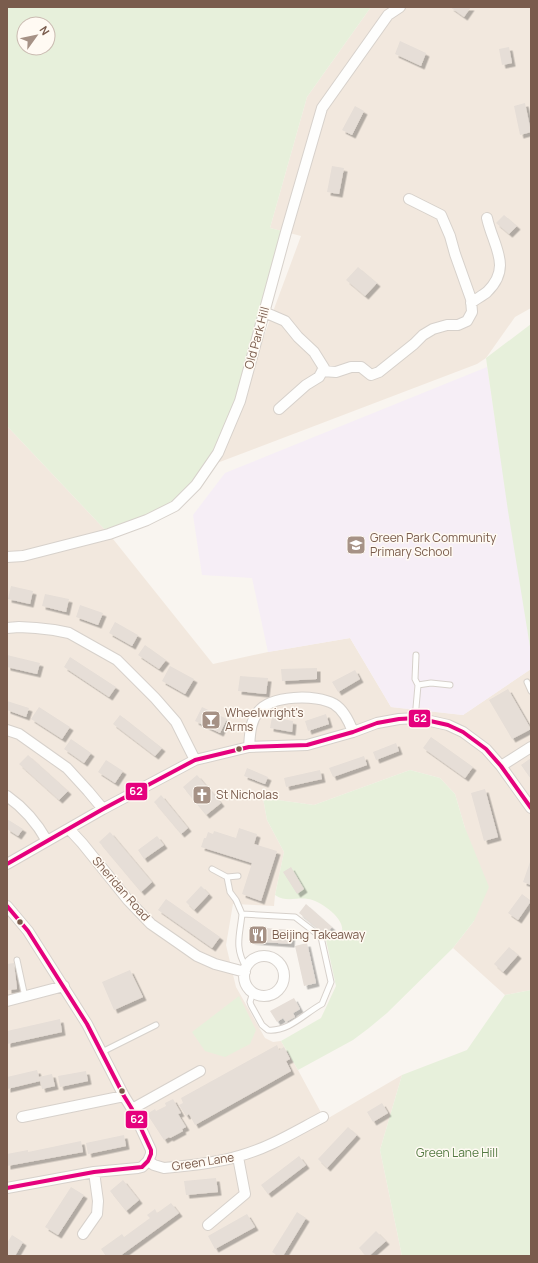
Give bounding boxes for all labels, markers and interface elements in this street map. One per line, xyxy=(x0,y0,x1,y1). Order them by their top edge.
north arrow xyxy=(16,16,56,56)
text: N xyxy=(36,23,53,38)
street label: Old Park Hill xyxy=(240,305,273,371)
place label: Green Park Community Primary School xyxy=(370,529,497,560)
school or university icon: Green Park Community Primary School xyxy=(345,534,367,556)
place label: Wheelwright's Arms xyxy=(225,704,303,735)
bar icon: Wheelwright's Arms xyxy=(200,709,222,731)
line badge: 62 xyxy=(408,709,431,728)
text: 62 xyxy=(413,710,427,725)
unlabelled marker xyxy=(234,744,244,754)
line badge: 62 xyxy=(125,782,148,801)
text: 62 xyxy=(129,783,143,798)
church icon: St Nicholas xyxy=(191,784,213,806)
place label: St Nicholas xyxy=(216,786,278,803)
street label: Sheridan Road xyxy=(89,853,154,925)
unlabelled marker xyxy=(15,917,25,927)
restaurant icon: Beijing Takeaway xyxy=(247,924,269,946)
place label: Beijing Takeaway xyxy=(272,926,366,943)
unlabelled marker xyxy=(117,1086,127,1096)
line badge: 62 xyxy=(125,1110,148,1129)
text: 62 xyxy=(130,1111,144,1126)
park label: Green Lane Hill xyxy=(416,1144,498,1161)
street label: Green Lane xyxy=(171,1148,235,1175)

